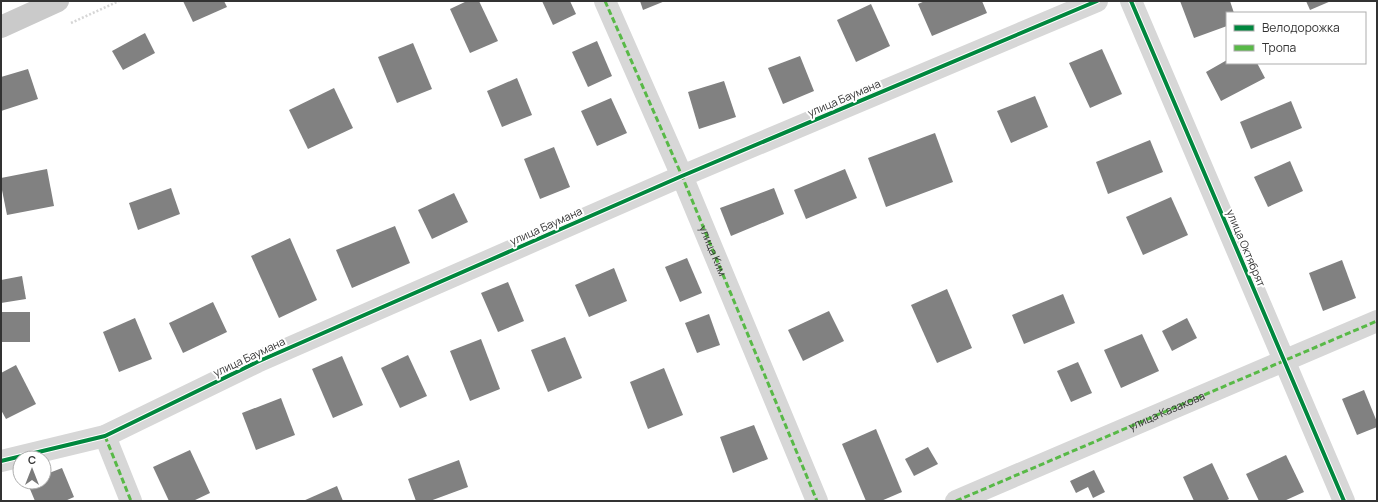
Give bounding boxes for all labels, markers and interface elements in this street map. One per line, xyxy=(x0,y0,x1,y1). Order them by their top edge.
legend xyxy=(1226,12,1366,64)
text: Велодорожка xyxy=(1262,19,1340,36)
text: Тропа xyxy=(1262,39,1296,56)
street label: улица Баумана xyxy=(805,75,883,120)
street label: улица Баумана xyxy=(507,203,584,248)
street label: улица Октябрят xyxy=(1223,207,1270,289)
street label: улица Ким xyxy=(696,223,731,278)
street label: улица Баумана xyxy=(210,333,287,380)
street label: улица Казакова xyxy=(1126,388,1207,433)
north arrow xyxy=(12,450,52,490)
text: С xyxy=(28,452,36,467)

